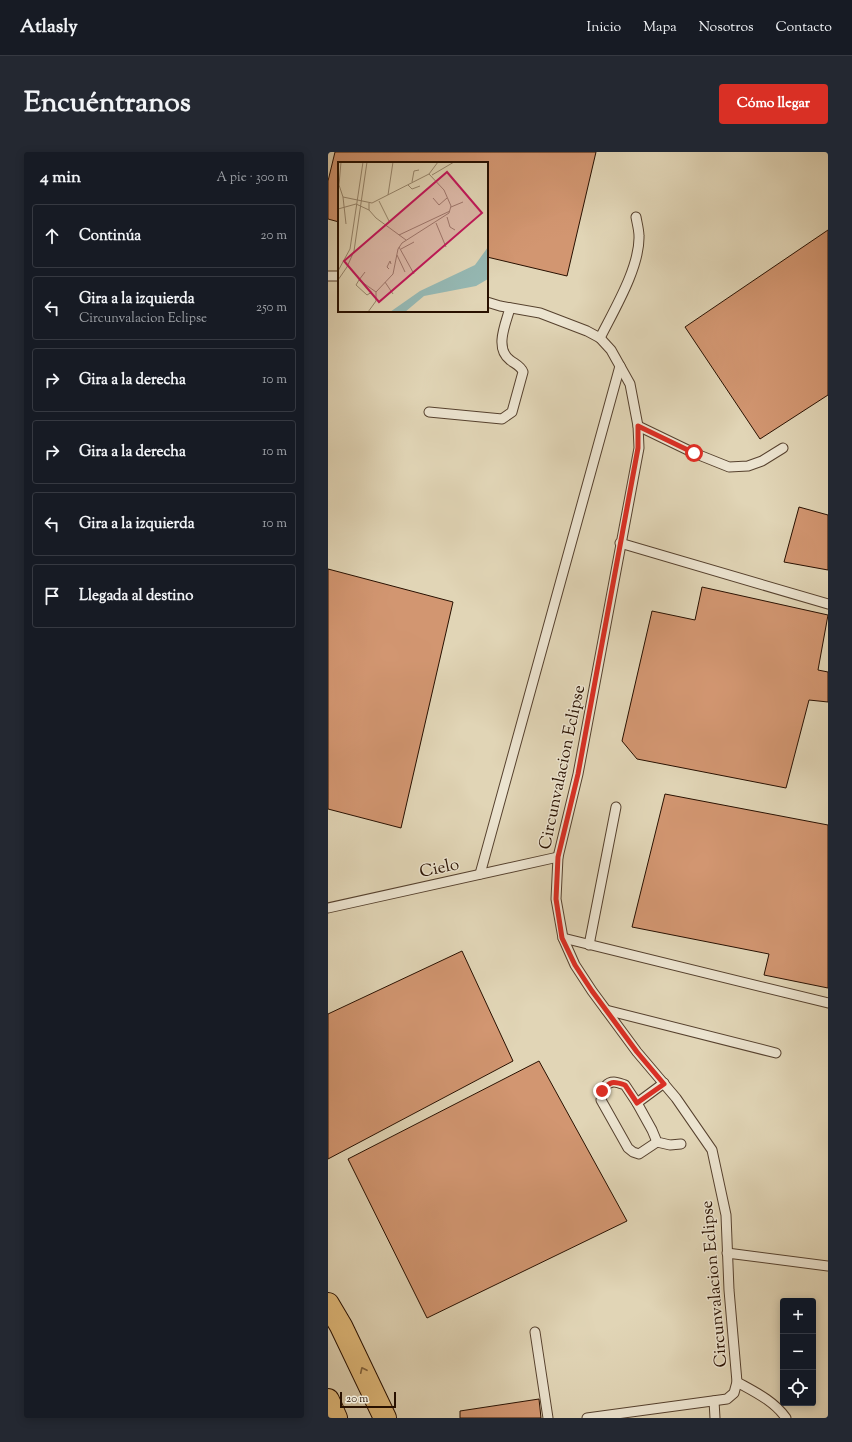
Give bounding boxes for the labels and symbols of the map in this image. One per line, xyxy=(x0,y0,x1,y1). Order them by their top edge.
inset map xyxy=(338,162,488,312)
route start xyxy=(685,444,703,462)
street label: Circunvalacion Eclipse xyxy=(534,683,592,852)
street label: Cielo xyxy=(417,853,461,885)
route end xyxy=(593,1082,611,1100)
street label: Circunvalacion Eclipse xyxy=(696,1199,734,1368)
one-way arrow xyxy=(360,1367,368,1374)
scale bar xyxy=(340,1390,396,1409)

